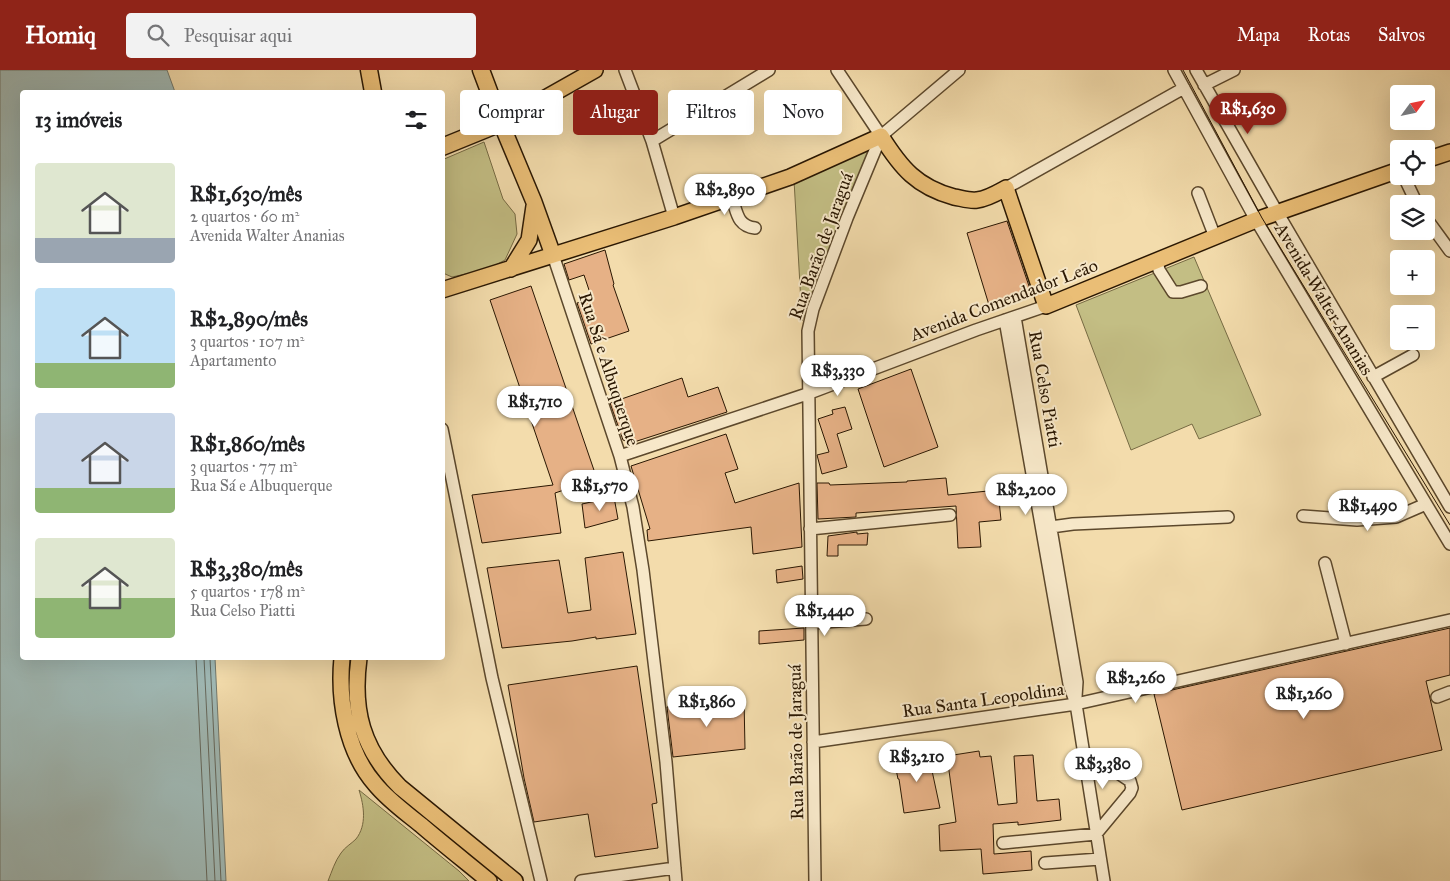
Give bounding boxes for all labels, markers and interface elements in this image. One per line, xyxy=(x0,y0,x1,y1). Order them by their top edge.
search box xyxy=(126,13,476,58)
text: Homiq xyxy=(25,20,96,50)
icon: search xyxy=(144,21,172,49)
text: Pesquisar aqui xyxy=(184,24,292,47)
text: Mapa xyxy=(1237,24,1280,46)
text: Rotas xyxy=(1308,24,1350,46)
text: Salvos xyxy=(1378,24,1425,46)
north arrow xyxy=(1390,85,1435,130)
map controls xyxy=(1390,85,1435,350)
chip: Comprar xyxy=(460,90,563,135)
chip: Alugar xyxy=(573,90,658,135)
chip: Filtros xyxy=(668,90,754,135)
chip: Novo xyxy=(764,90,842,135)
pin: R$1,630 xyxy=(1202,92,1294,135)
text: R$1,630 xyxy=(1220,99,1276,118)
icon: filters xyxy=(402,106,430,134)
text: 13 imóveis xyxy=(35,107,122,133)
button: locate xyxy=(1390,140,1435,185)
street label: Rua Barão de Jaraguá xyxy=(784,169,859,323)
pin: R$2,890 xyxy=(679,174,771,216)
text: R$2,890 xyxy=(695,180,755,199)
text: R$1,630/mês xyxy=(190,181,302,207)
icon: home xyxy=(75,183,135,243)
button: layers xyxy=(1390,195,1435,240)
text: 2 quartos · 60 m² xyxy=(190,207,299,226)
street label: Avenida Walter Ananias xyxy=(1269,218,1378,379)
text: Avenida Walter Ananias xyxy=(190,226,345,245)
button: + xyxy=(1390,250,1435,295)
street label: Avenida Comendador Leão xyxy=(906,254,1101,346)
street label: Rua Sá e Albuquerque xyxy=(573,289,644,449)
button: − xyxy=(1390,305,1435,350)
text: R$2,890/mês xyxy=(190,306,308,332)
icon: home xyxy=(75,308,135,368)
street label: Rua Celso Piatti xyxy=(1024,329,1066,449)
text: 3 quartos · 107 m² xyxy=(190,332,305,351)
text: Apartamento xyxy=(190,351,276,370)
pin: R$3,330 xyxy=(792,354,884,397)
text: R$3,330 xyxy=(811,361,865,380)
pin: R$1,710 xyxy=(489,386,581,428)
text: R$1,710 xyxy=(508,392,562,411)
text: R$1,860/mês xyxy=(190,431,305,457)
icon: home xyxy=(75,433,135,493)
text: 3 quartos · 77 m² xyxy=(190,457,297,476)
pin: R$1,570 xyxy=(554,470,646,512)
pin: R$2,200 xyxy=(980,474,1072,516)
text: Rua Sá e Albuquerque xyxy=(190,476,332,495)
text: R$1,570 xyxy=(572,476,628,495)
text: R$2,200 xyxy=(996,480,1056,499)
pin: R$1,490 xyxy=(1322,490,1414,532)
text: R$1,490 xyxy=(1339,496,1397,515)
text: R$3,380/mês xyxy=(190,556,303,582)
icon: home xyxy=(75,558,135,618)
text: 5 quartos · 178 m² xyxy=(190,582,305,601)
pin: R$1,440 xyxy=(779,594,871,637)
text: Rua Celso Piatti xyxy=(190,601,295,620)
text: R$1,440 xyxy=(796,601,854,620)
pin: R$2,260 xyxy=(1090,662,1182,704)
street label: Rua Barão de Jaraguá xyxy=(784,664,809,820)
text: R$2,260 xyxy=(1107,668,1165,687)
street label: Rua Santa Leopoldina xyxy=(901,678,1066,722)
pin: R$1,260 xyxy=(1258,678,1350,720)
text: R$1,260 xyxy=(1276,684,1332,703)
pin: R$1,860 xyxy=(661,686,753,728)
text: R$1,860 xyxy=(678,692,736,711)
pin: R$3,210 xyxy=(871,740,963,783)
text: R$3,210 xyxy=(890,747,944,766)
pin: R$3,380 xyxy=(1057,748,1149,790)
text: R$3,380 xyxy=(1075,754,1131,773)

